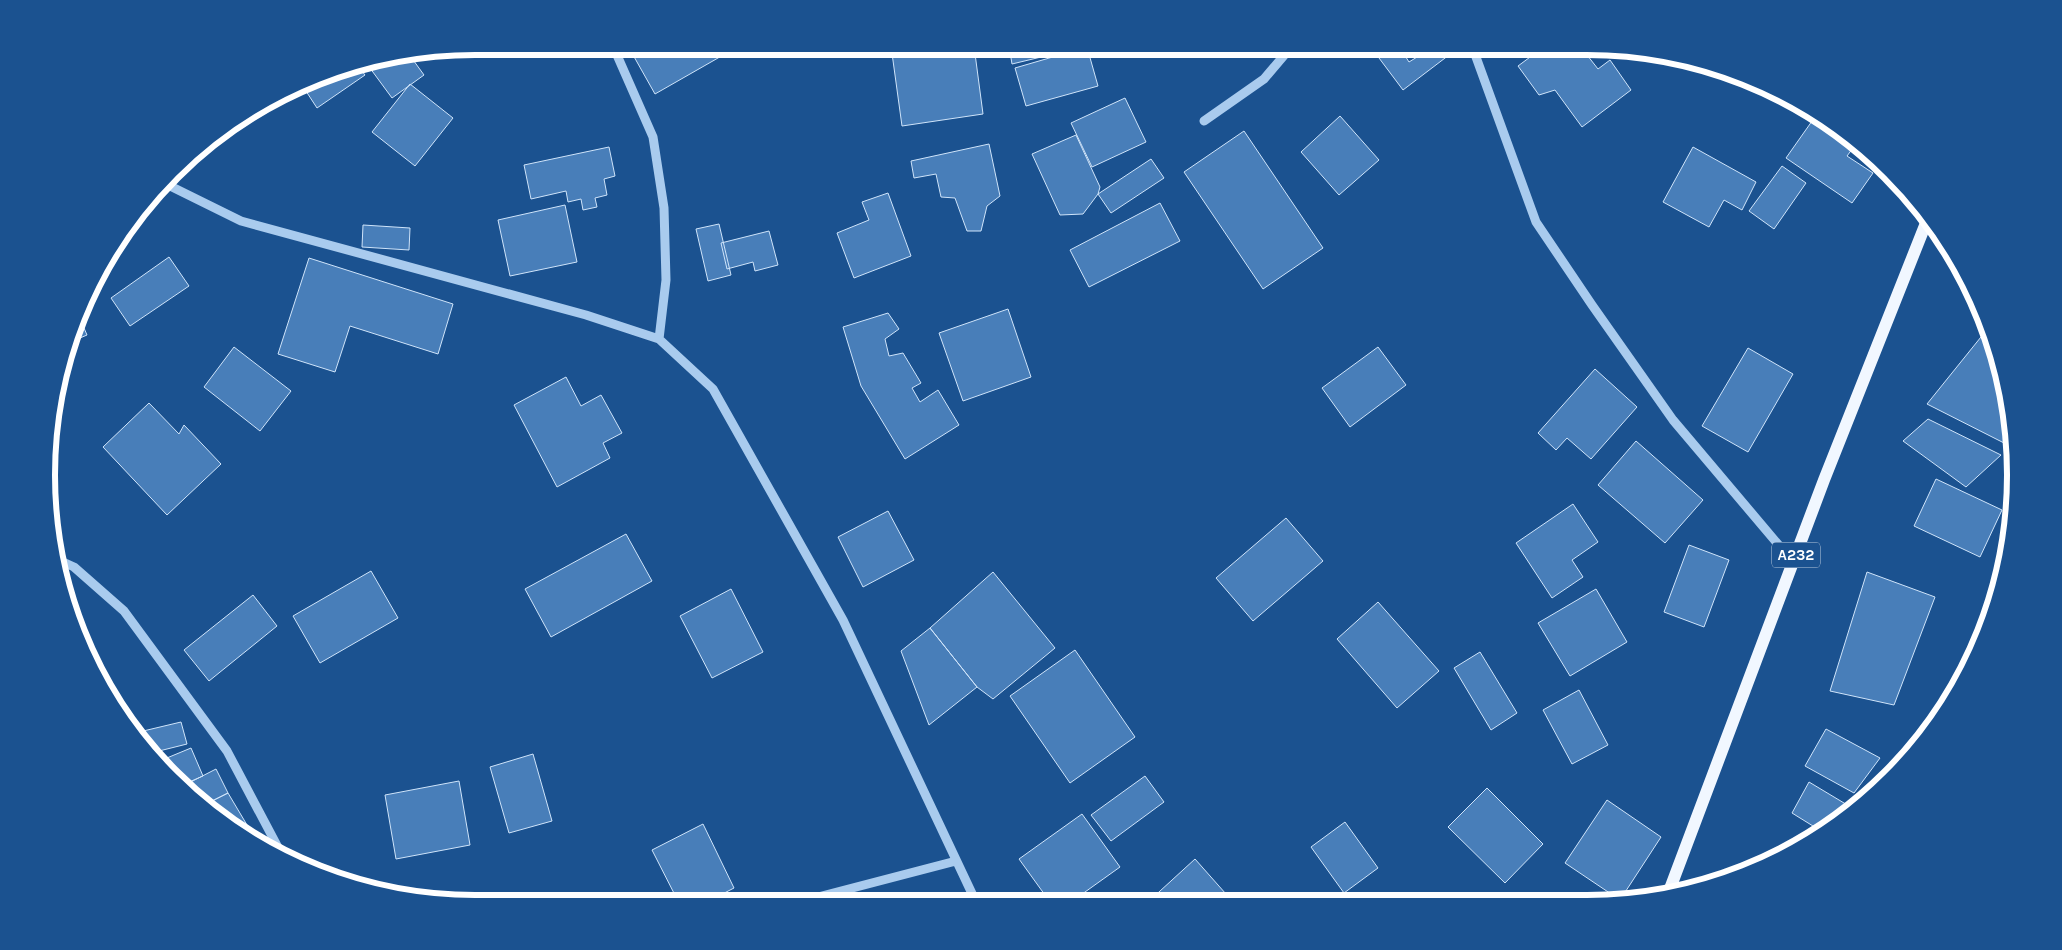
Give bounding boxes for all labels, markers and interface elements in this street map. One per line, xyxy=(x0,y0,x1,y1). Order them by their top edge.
road number: A232 xyxy=(1772,542,1820,568)

